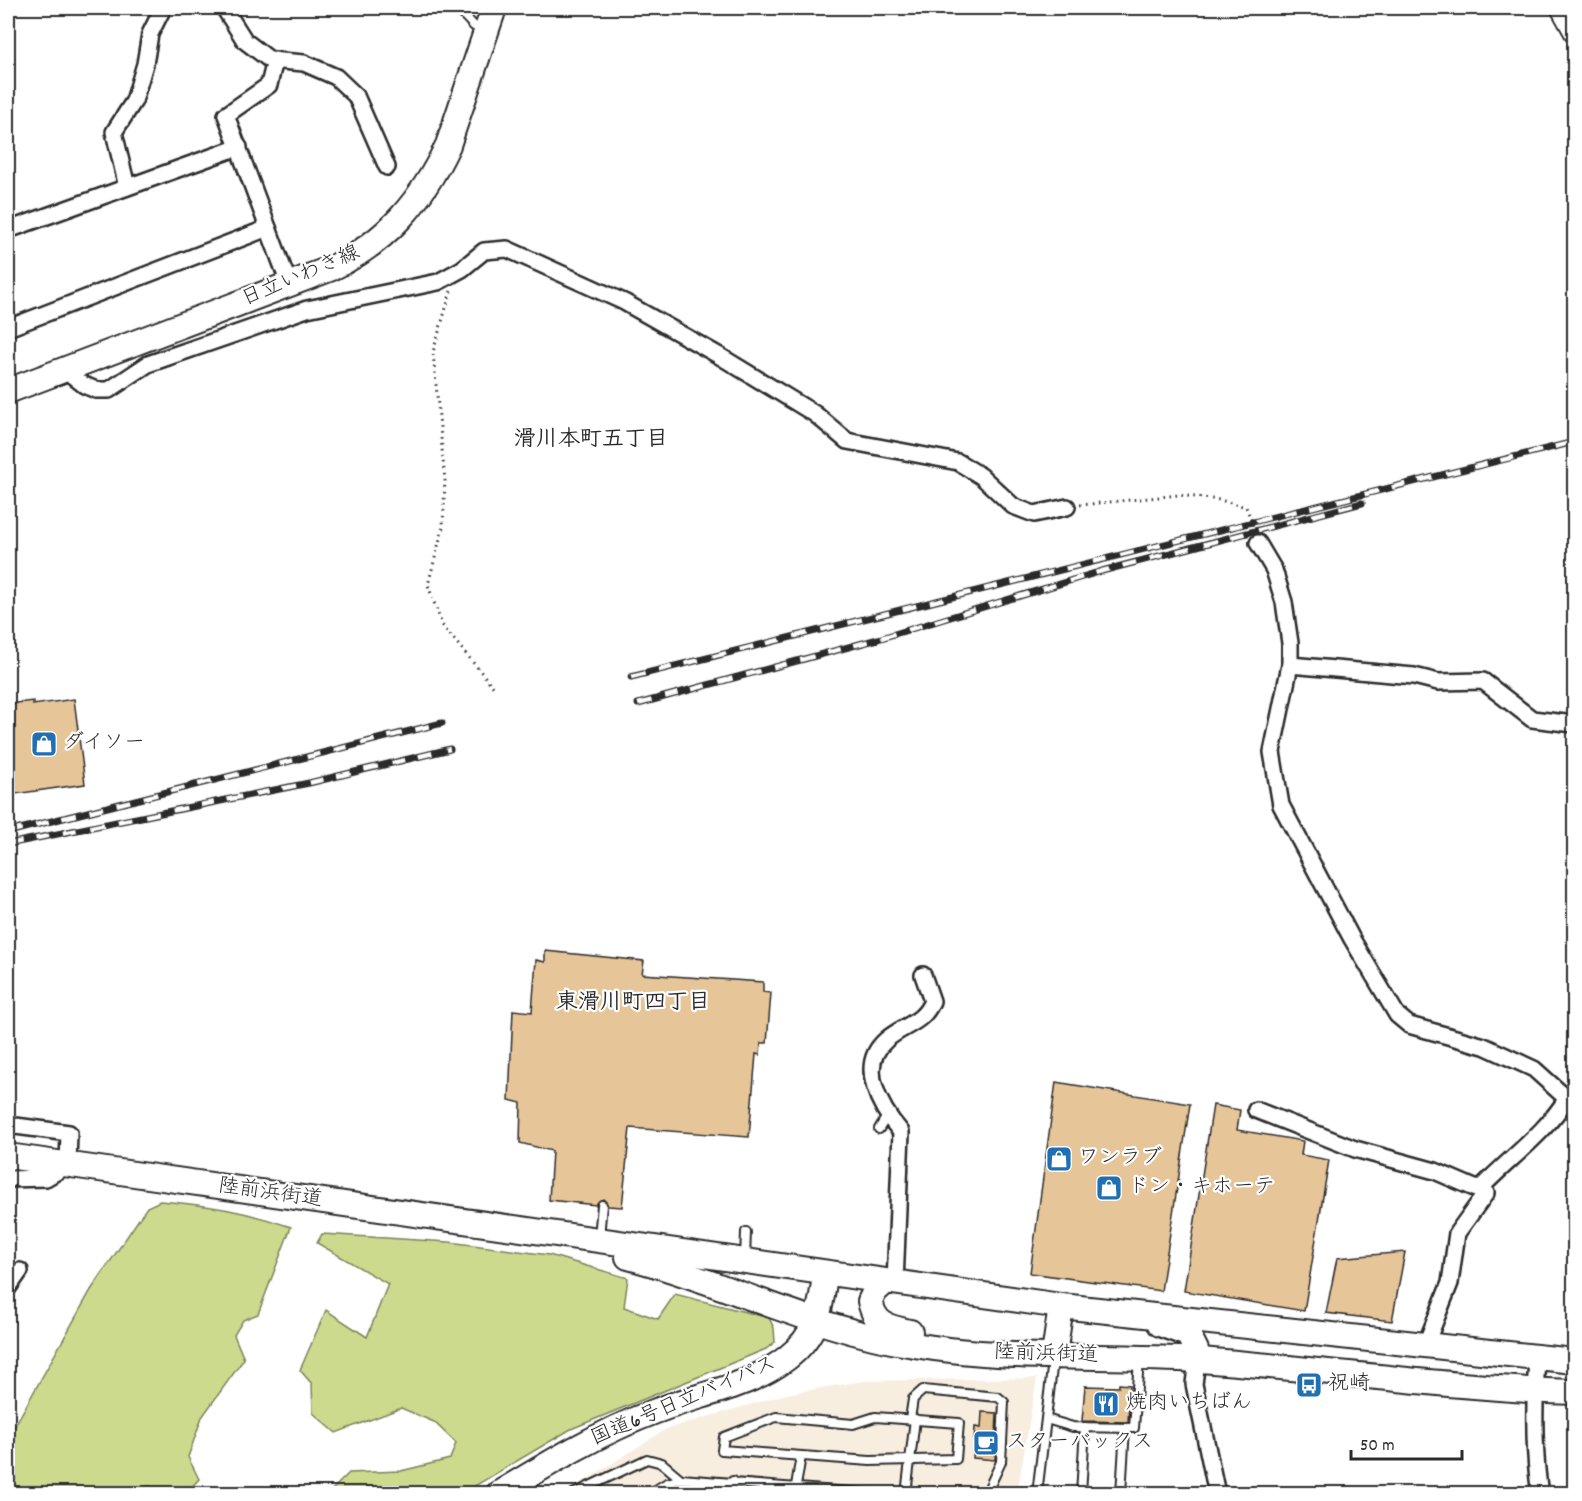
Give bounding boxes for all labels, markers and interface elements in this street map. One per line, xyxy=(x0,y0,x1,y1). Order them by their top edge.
street label: 日立いわき線 xyxy=(237,239,365,315)
district label: 滑川本町五丁目 xyxy=(514,425,668,456)
shop icon: ダイソー xyxy=(29,729,59,759)
place label: ダイソー xyxy=(63,729,145,759)
district label: 東滑川町四丁目 xyxy=(556,988,710,1019)
shop icon: ワンラブ xyxy=(1044,1144,1074,1174)
place label: ワンラブ xyxy=(1078,1144,1162,1174)
street label: 陸前浜街道 xyxy=(216,1172,324,1216)
shop icon: ドン・キホーテ xyxy=(1094,1173,1124,1203)
place label: ドン・キホーテ xyxy=(1128,1173,1275,1203)
street label: 陸前浜街道 xyxy=(993,1338,1099,1372)
street label: 国道6号日立バイパス xyxy=(587,1349,781,1455)
bus stop icon: 祝崎 xyxy=(1294,1370,1324,1400)
place label: 祝崎 xyxy=(1328,1370,1370,1400)
restaurant icon: 焼肉いちばん xyxy=(1091,1389,1121,1419)
place label: 焼肉いちばん xyxy=(1126,1389,1252,1419)
scale bar xyxy=(1351,1423,1462,1461)
cafe icon: スターバックス xyxy=(971,1428,1001,1458)
place label: スターバックス xyxy=(1006,1428,1153,1458)
text: 50 m xyxy=(1360,1434,1395,1459)

